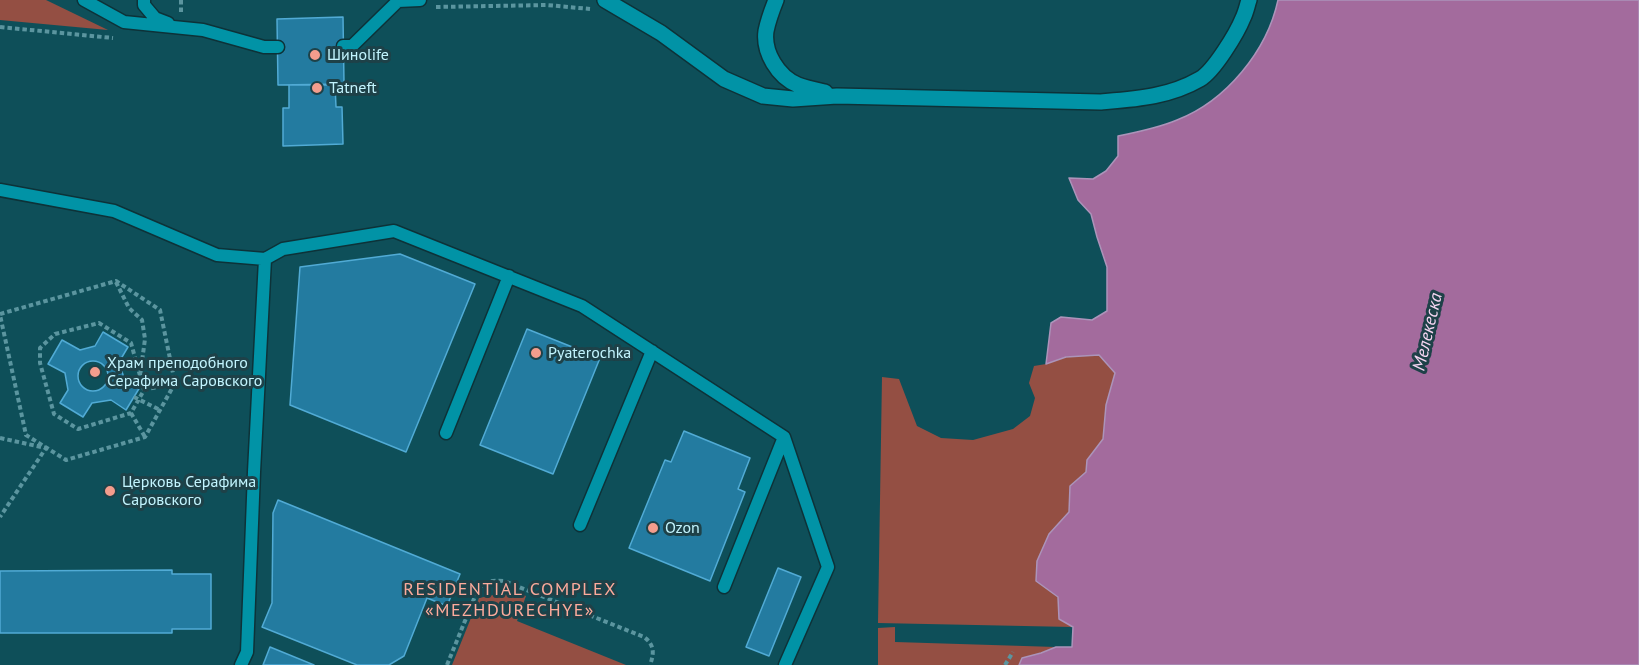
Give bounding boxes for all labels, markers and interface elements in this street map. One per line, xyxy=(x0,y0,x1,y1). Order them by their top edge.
place label: Шиноlife xyxy=(327,45,389,65)
marker: Шиноlife xyxy=(308,48,322,62)
place label: Tatneft xyxy=(329,78,377,98)
marker: Tatneft xyxy=(310,81,324,95)
water label: Мелекеска xyxy=(1409,291,1447,373)
place label: Pyaterochka xyxy=(548,343,631,363)
marker: Pyaterochka xyxy=(529,346,543,360)
place label: Храм преподобного Серафима Саровского xyxy=(107,353,262,391)
marker: Храм преподобного Серафима Саровского xyxy=(88,365,102,379)
place label: Церковь Серафима Саровского xyxy=(122,472,256,510)
marker: Церковь Серафима Саровского xyxy=(103,484,117,498)
place label: Ozon xyxy=(665,518,700,538)
marker: Ozon xyxy=(646,521,660,535)
district label: RESIDENTIAL COMPLEX «MEZHDURECHYE» xyxy=(403,579,617,622)

